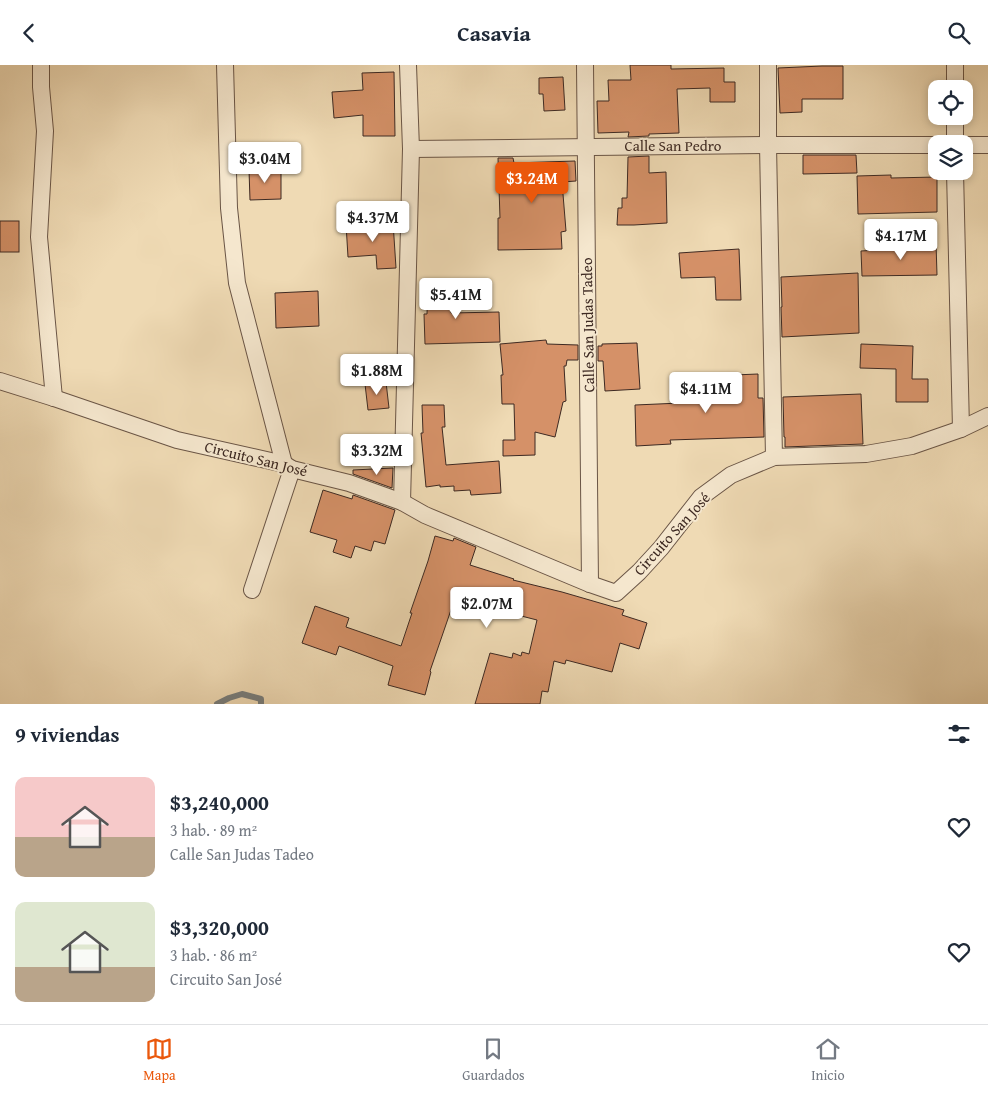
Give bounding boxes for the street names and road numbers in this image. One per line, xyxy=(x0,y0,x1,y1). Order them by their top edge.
street label: Calle San Pedro xyxy=(625,135,722,156)
street label: Calle San Judas Tadeo xyxy=(576,257,599,393)
street label: Circuito San José xyxy=(203,436,310,481)
street label: Circuito San José xyxy=(629,488,715,580)

